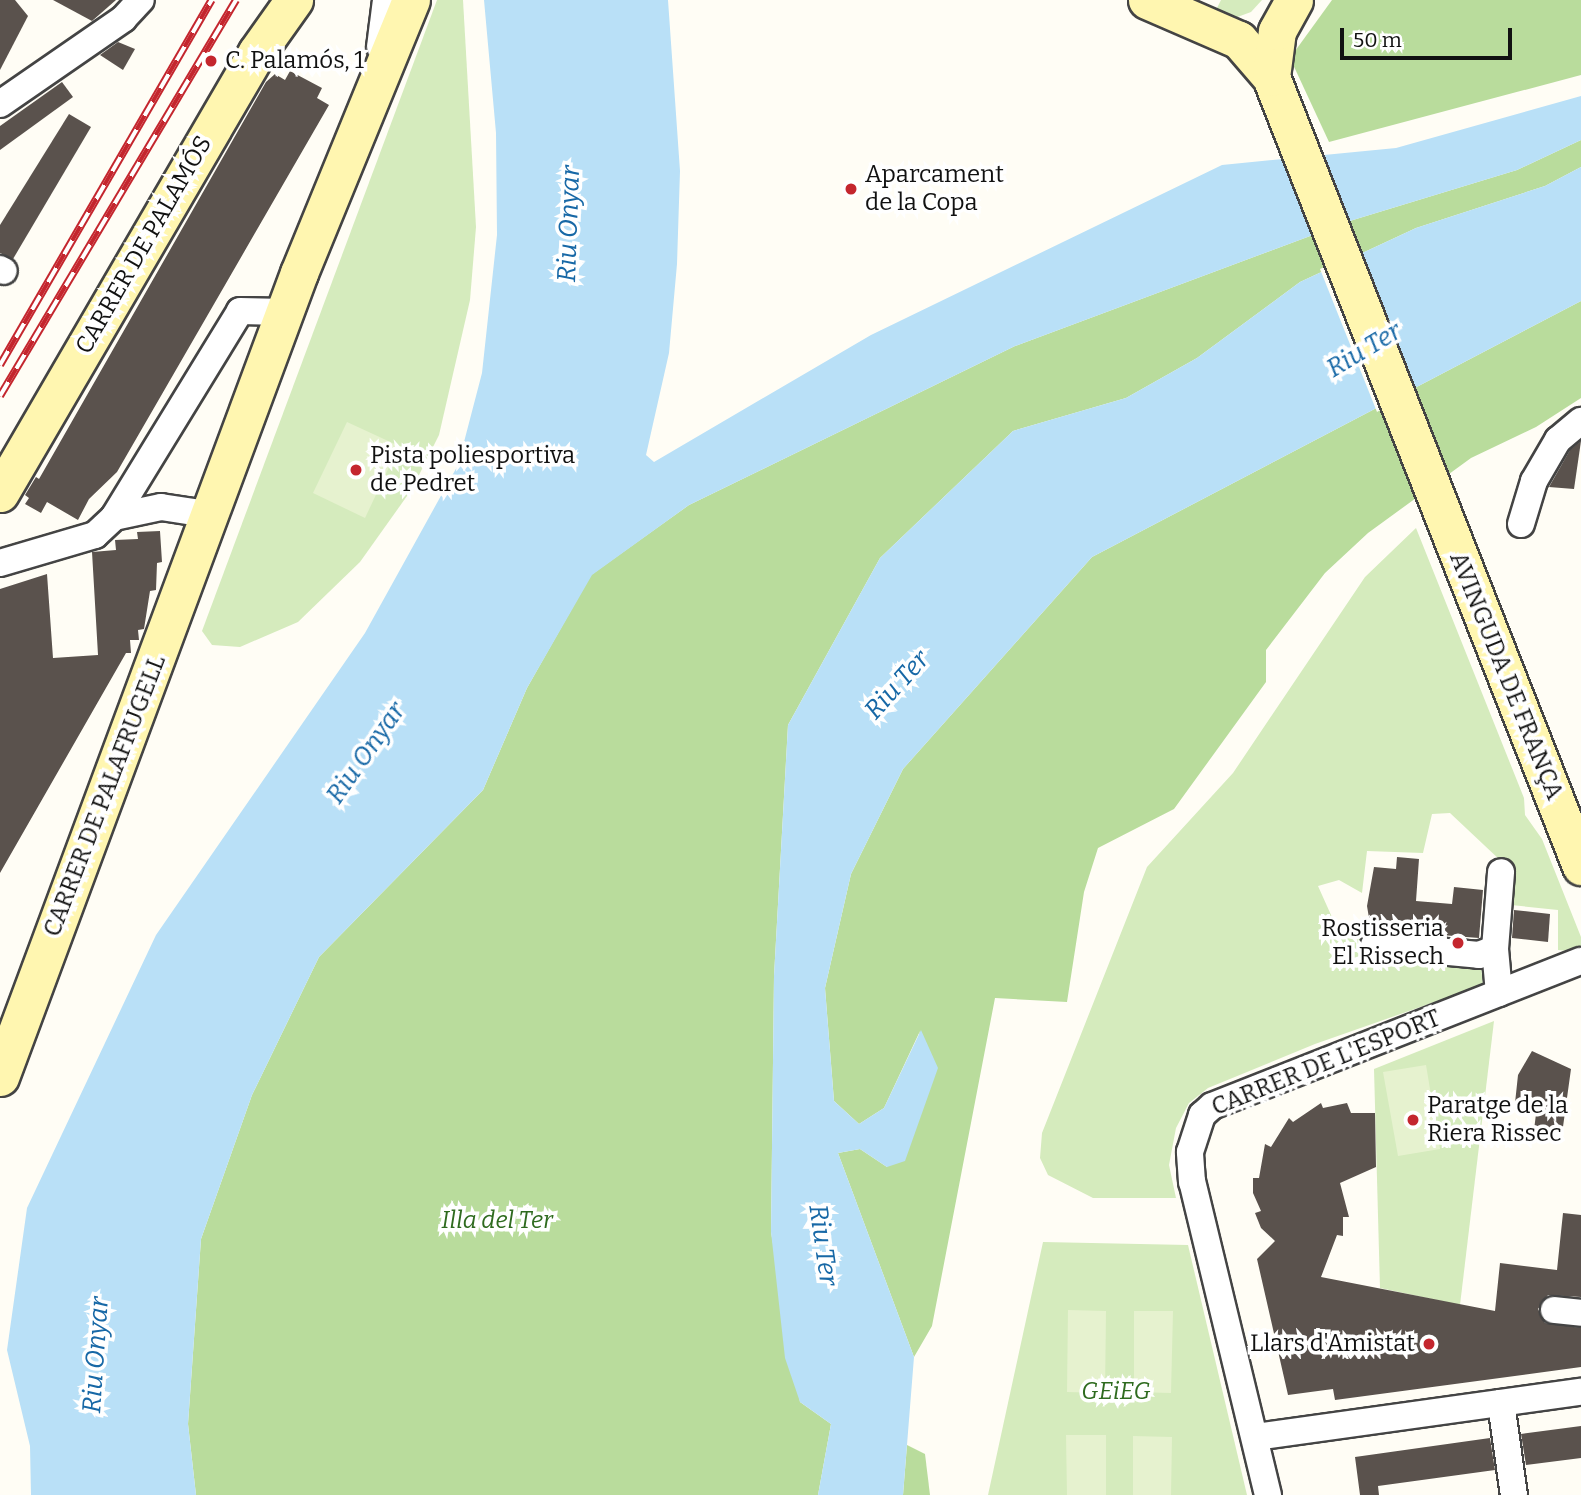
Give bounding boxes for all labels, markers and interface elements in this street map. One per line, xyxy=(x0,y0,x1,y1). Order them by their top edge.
scale bar xyxy=(1343,14,1514,58)
text: 50 m xyxy=(1353,27,1402,53)
place label: C. Palamós, 1 xyxy=(225,47,364,75)
marker: C. Palamós, 1 xyxy=(203,53,219,69)
street label: CARRER DE PALAMÓS xyxy=(70,131,218,359)
place label: Aparcament de la Copa xyxy=(865,161,1004,217)
water label: Riu Onyar xyxy=(551,165,587,283)
marker: Aparcament de la Copa xyxy=(843,181,859,197)
water label: Riu Ter xyxy=(1321,316,1407,384)
place label: Pista poliesportiva de Pedret xyxy=(370,442,575,498)
marker: Pista poliesportiva de Pedret xyxy=(348,462,364,478)
street label: AVINGUDA DE FRANÇA xyxy=(1443,548,1569,804)
water label: Riu Ter xyxy=(858,644,936,726)
street label: CARRER DE PALAFRUGELL xyxy=(38,651,172,941)
water label: Riu Onyar xyxy=(320,696,412,810)
place label: Rostisseria El Rissech xyxy=(1321,915,1444,971)
marker: Rostisseria El Rissech xyxy=(1450,935,1466,951)
street label: CARRER DE L'ESPORT xyxy=(1208,1004,1444,1122)
place label: Paratge de la Riera Rissec xyxy=(1427,1092,1568,1148)
marker: Paratge de la Riera Rissec xyxy=(1405,1112,1421,1128)
water label: Riu Ter xyxy=(802,1202,844,1288)
park label: Illa del Ter xyxy=(441,1207,553,1235)
water label: Riu Onyar xyxy=(76,1296,116,1414)
place label: Llars d'Amistat xyxy=(1250,1330,1415,1358)
marker: Llars d'Amistat xyxy=(1421,1336,1437,1352)
park label: GEiEG xyxy=(1081,1378,1151,1406)

